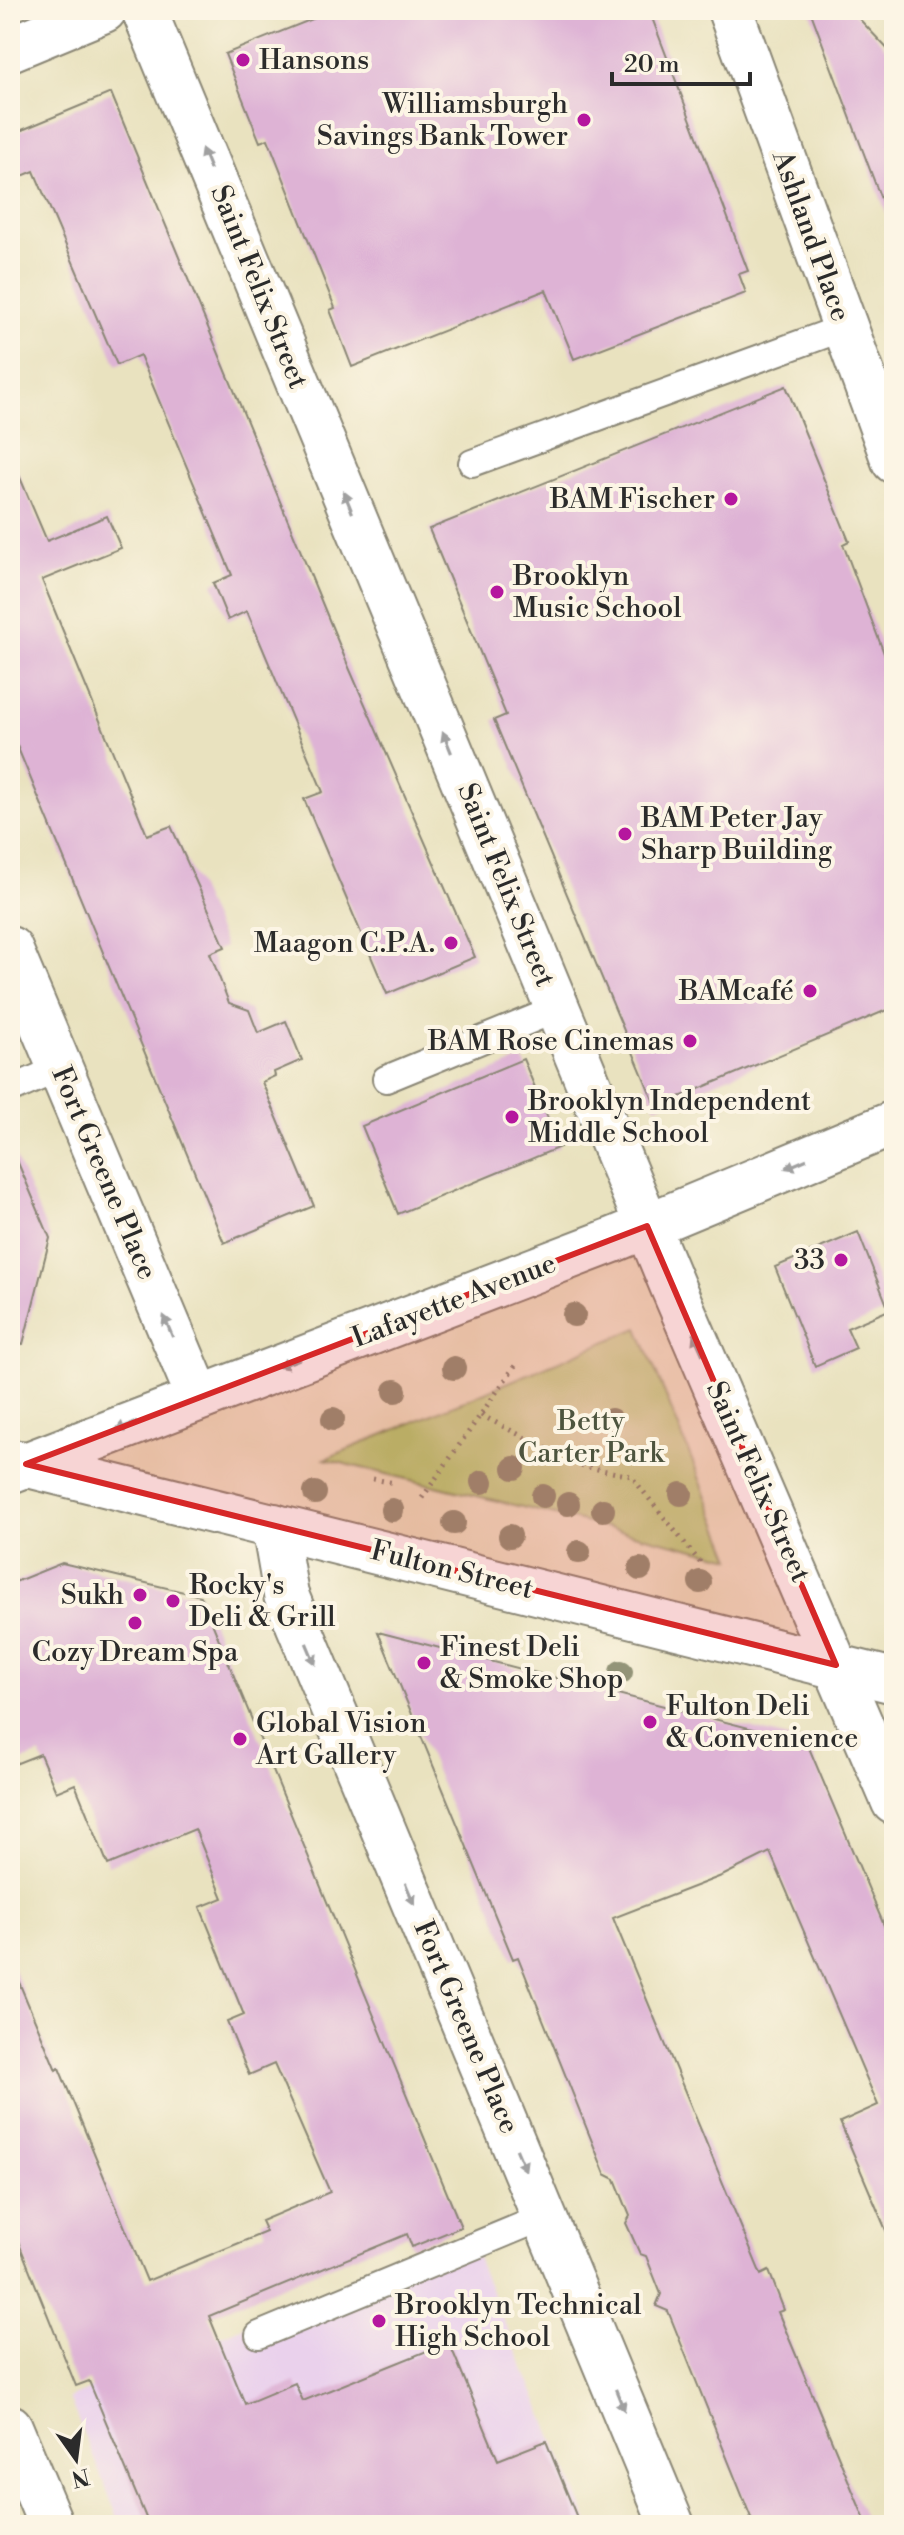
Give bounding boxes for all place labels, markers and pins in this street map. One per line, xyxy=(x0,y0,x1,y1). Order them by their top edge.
place label: Hansons xyxy=(259,43,369,78)
marker: Hansons xyxy=(234,51,252,69)
place label: Williamsburgh Savings Bank Tower xyxy=(317,87,568,154)
marker: Williamsburgh Savings Bank Tower xyxy=(575,111,593,129)
place label: BAM Fischer xyxy=(549,482,715,517)
marker: BAM Fischer xyxy=(722,490,740,508)
place label: Brooklyn Music School xyxy=(512,559,682,626)
marker: Brooklyn Music School xyxy=(488,583,506,601)
place label: BAM Peter Jay Sharp Building xyxy=(640,801,833,868)
marker: BAM Peter Jay Sharp Building xyxy=(616,825,634,843)
place label: Maagon C.P.A. xyxy=(254,926,435,961)
marker: Maagon C.P.A. xyxy=(442,934,460,952)
place label: BAMcafé xyxy=(678,974,794,1009)
marker: BAMcafé xyxy=(801,982,819,1000)
place label: BAM Rose Cinemas xyxy=(427,1024,674,1059)
marker: BAM Rose Cinemas xyxy=(681,1032,699,1050)
place label: Brooklyn Independent Middle School xyxy=(527,1084,811,1151)
marker: Brooklyn Independent Middle School xyxy=(503,1108,521,1126)
place label: 33 xyxy=(794,1243,825,1278)
marker: 33 xyxy=(832,1251,850,1269)
place label: Rocky's Deli & Grill xyxy=(189,1568,335,1635)
place label: Sukh xyxy=(61,1578,124,1613)
marker: Sukh xyxy=(131,1586,149,1604)
marker: Rocky's Deli & Grill xyxy=(164,1592,182,1610)
marker: Cozy Dream Spa xyxy=(126,1614,144,1632)
place label: Finest Deli & Smoke Shop xyxy=(440,1630,624,1697)
place label: Cozy Dream Spa xyxy=(32,1635,239,1670)
marker: Finest Deli & Smoke Shop xyxy=(415,1654,433,1672)
place label: Fulton Deli & Convenience xyxy=(666,1689,858,1756)
place label: Global Vision Art Gallery xyxy=(255,1706,427,1773)
marker: Fulton Deli & Convenience xyxy=(641,1713,659,1731)
marker: Global Vision Art Gallery xyxy=(231,1730,249,1748)
place label: Brooklyn Technical High School xyxy=(394,2288,641,2355)
marker: Brooklyn Technical High School xyxy=(370,2312,388,2330)

